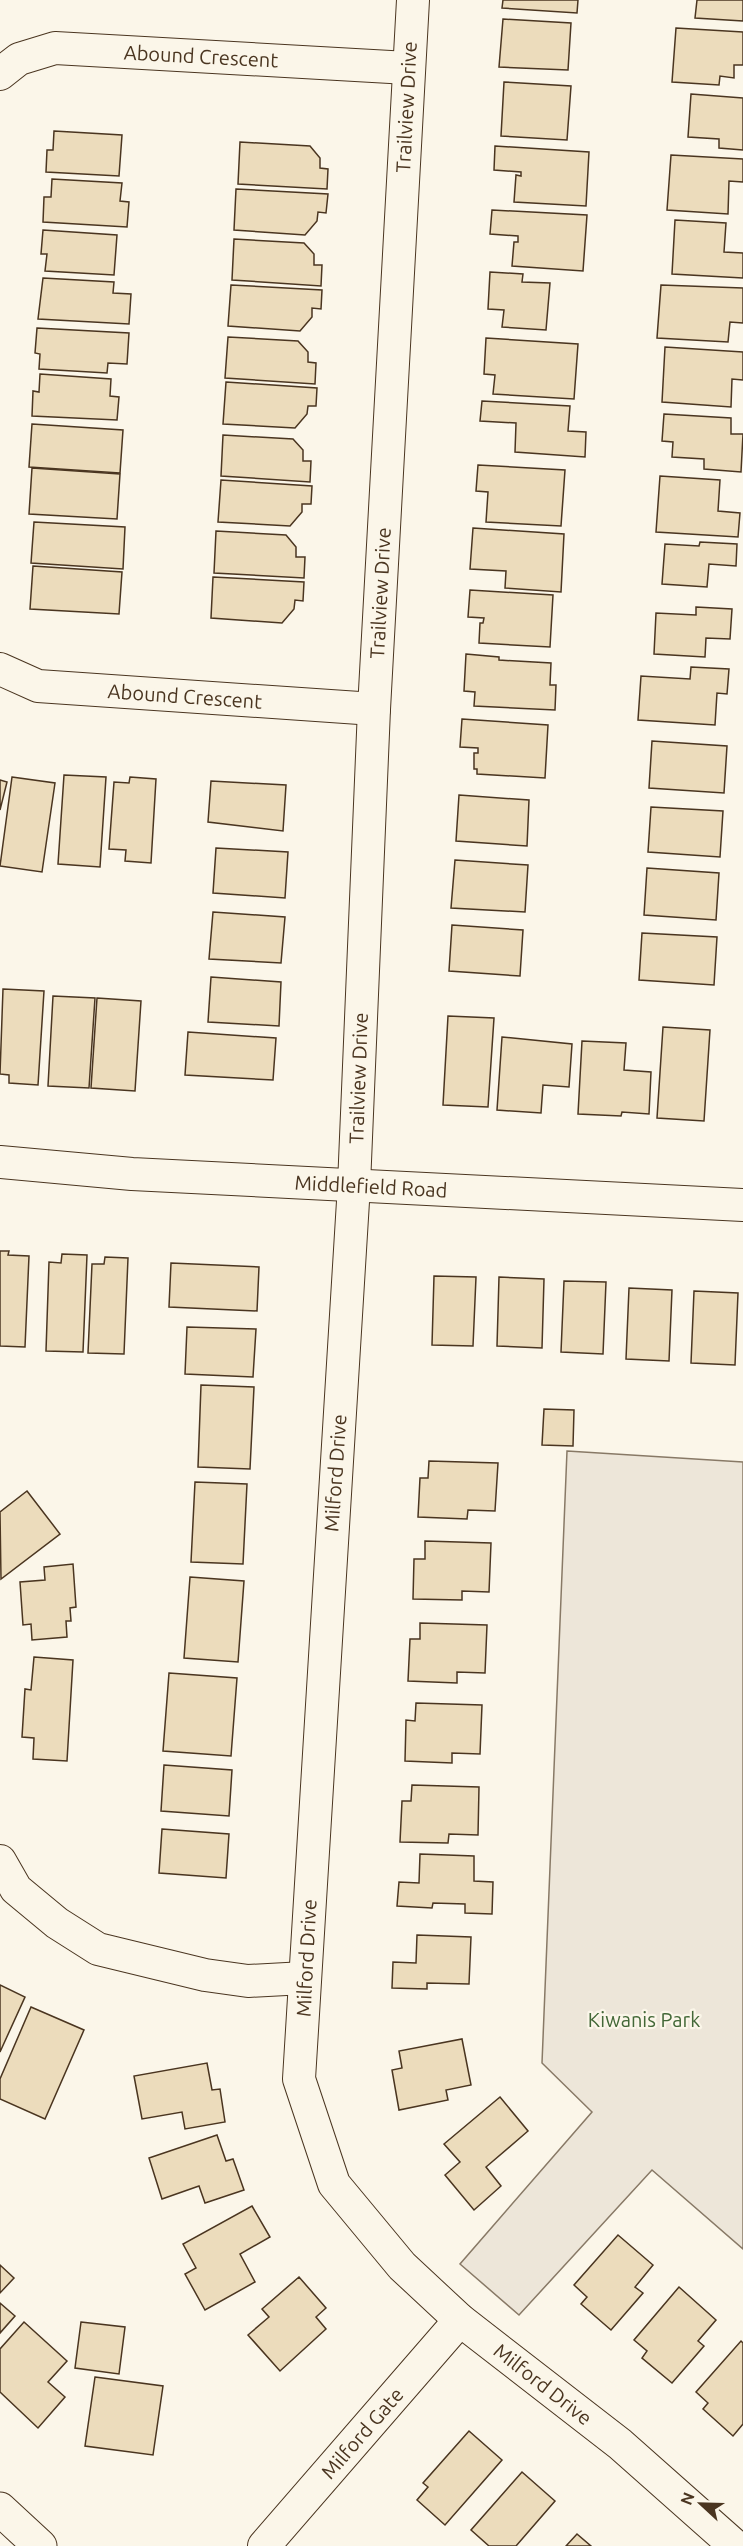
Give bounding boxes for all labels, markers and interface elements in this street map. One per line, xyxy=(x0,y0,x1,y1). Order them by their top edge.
street label: Abound Crescent xyxy=(123,40,279,72)
street label: Trailview Drive xyxy=(391,41,421,173)
street label: Trailview Drive xyxy=(365,527,395,659)
street label: Abound Crescent xyxy=(107,679,263,713)
street label: Trailview Drive xyxy=(344,1012,372,1144)
street label: Middlefield Road xyxy=(294,1171,448,1201)
street label: Milford Drive xyxy=(319,1413,351,1533)
street label: Milford Drive xyxy=(291,1899,321,2017)
park label: Kiwanis Park xyxy=(588,2008,700,2031)
street label: Milford Drive xyxy=(489,2339,597,2429)
street label: Milford Gate xyxy=(316,2383,408,2483)
north arrow xyxy=(671,2474,731,2534)
text: N xyxy=(677,2489,698,2507)

